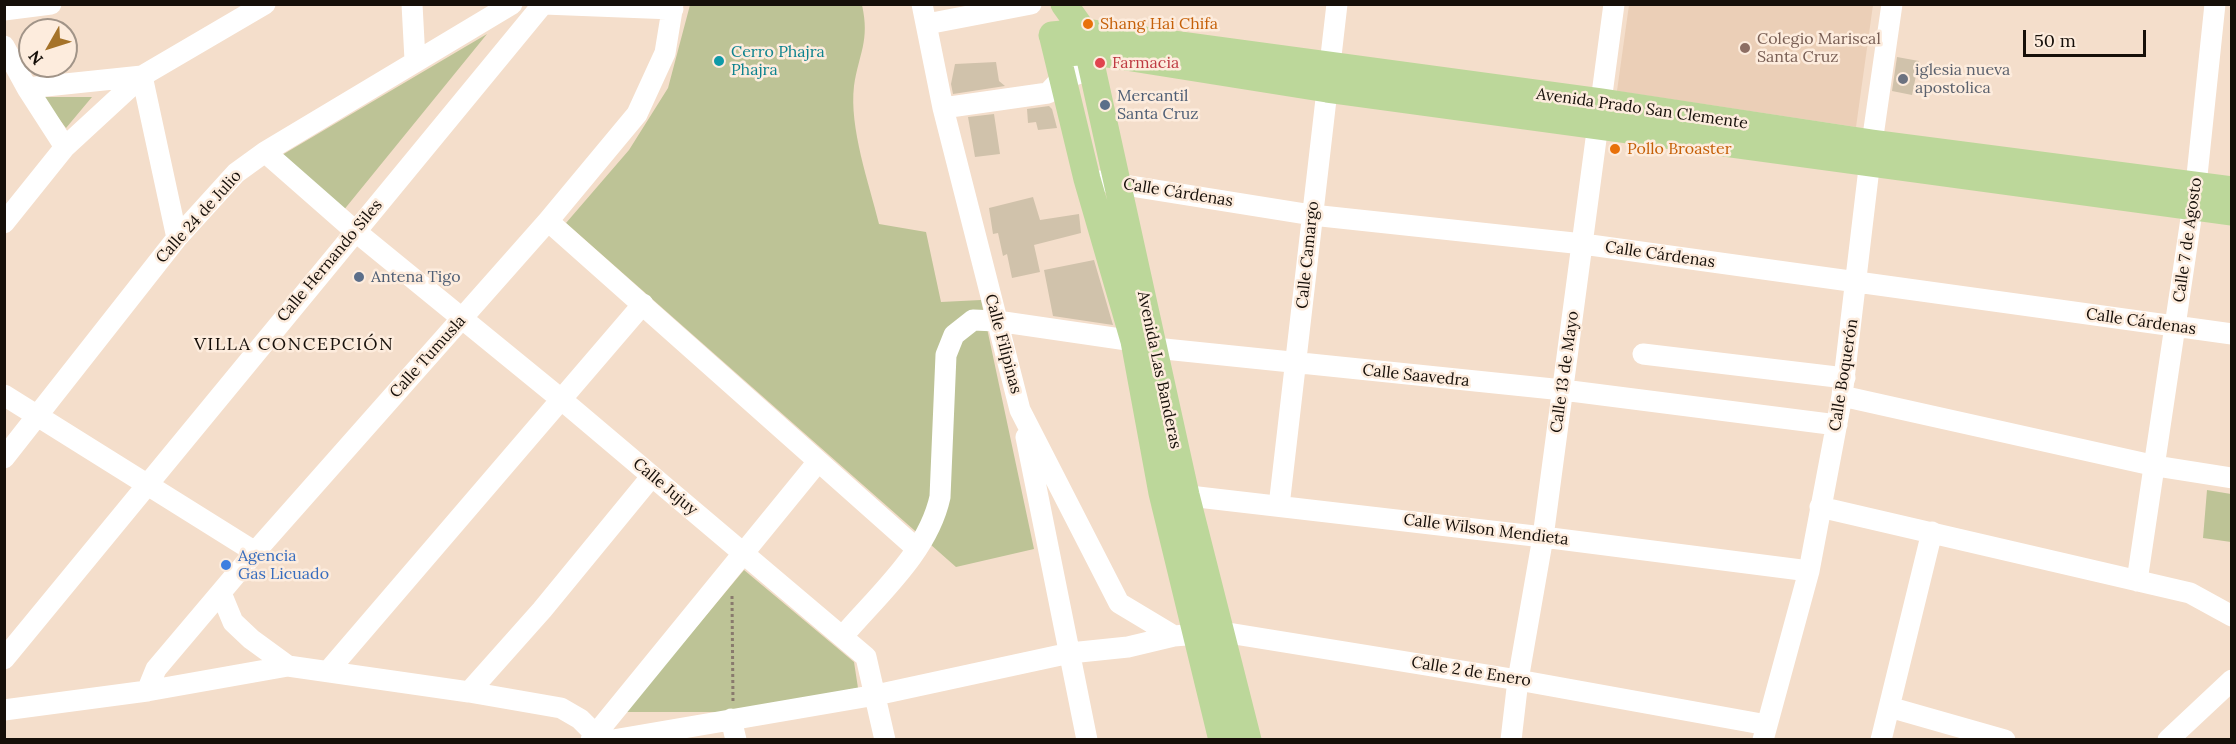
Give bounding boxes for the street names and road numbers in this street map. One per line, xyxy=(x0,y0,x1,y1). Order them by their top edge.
street label: Avenida Prado San Clemente xyxy=(1535,85,1749,133)
street label: Calle 24 de Julio xyxy=(152,167,246,267)
street label: Calle Cárdenas xyxy=(1122,175,1234,211)
street label: Calle 7 de Agosto xyxy=(2170,176,2206,304)
street label: Calle Hernando Siles xyxy=(273,196,387,326)
street label: Calle Camargo xyxy=(1293,200,1323,310)
street label: Calle Cárdenas xyxy=(1604,238,1716,272)
street label: Avenida Las Banderas xyxy=(1133,289,1185,451)
street label: Calle Filipinas xyxy=(980,292,1026,396)
street label: Calle Cárdenas xyxy=(2085,305,2197,339)
street label: Calle 13 de Mayo xyxy=(1547,310,1583,434)
street label: Calle Tumusla xyxy=(386,312,470,402)
street label: Calle Boquerón xyxy=(1826,317,1862,433)
street label: Calle Saavedra xyxy=(1361,361,1471,391)
street label: Calle Jujuy xyxy=(629,454,701,520)
street label: Calle Wilson Mendieta xyxy=(1402,510,1570,550)
street label: Calle 2 de Enero xyxy=(1410,653,1532,691)

